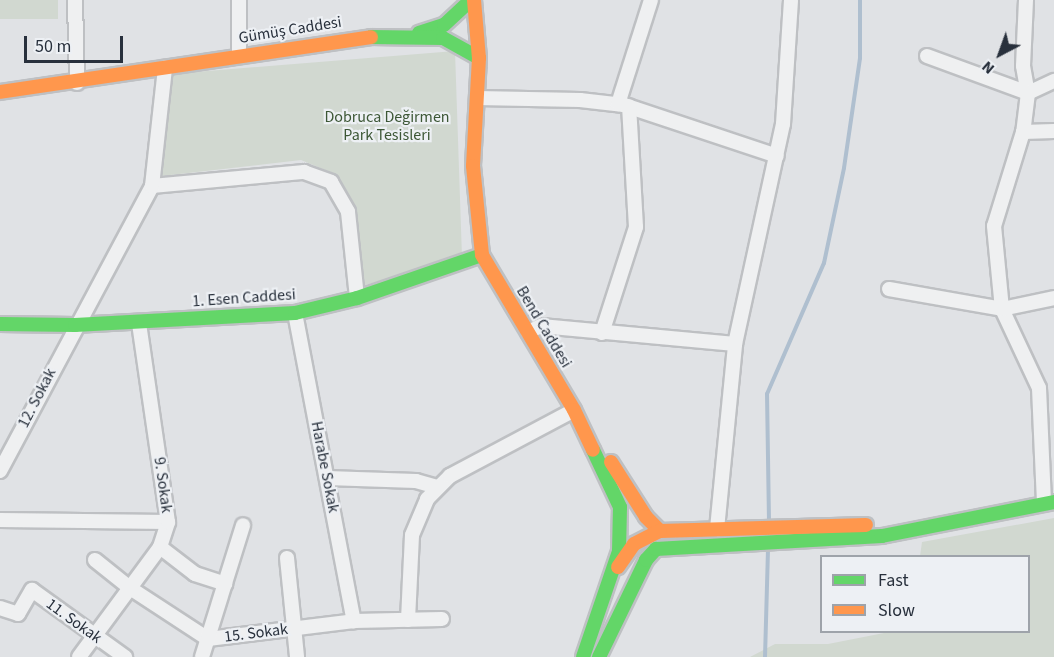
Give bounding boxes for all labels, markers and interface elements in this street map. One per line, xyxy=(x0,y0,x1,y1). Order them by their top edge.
street label: Gümüş Caddesi xyxy=(237,12,343,48)
scale bar xyxy=(27,24,126,62)
north arrow xyxy=(970,24,1030,84)
text: 50 m xyxy=(35,34,71,59)
text: N xyxy=(977,56,999,79)
park label: Dobruca Değirmen Park Tesisleri xyxy=(324,107,450,145)
street label: Bend Caddesi xyxy=(512,283,576,371)
street label: 1. Esen Caddesi xyxy=(192,285,296,311)
street label: 12. Sokak xyxy=(14,365,60,431)
street label: Harabe Sokak xyxy=(307,420,343,514)
street label: 9. Sokak xyxy=(150,456,176,514)
legend xyxy=(820,555,1030,633)
text: Fast xyxy=(878,568,909,593)
street label: 11. Sokak xyxy=(42,594,106,648)
text: Slow xyxy=(878,598,915,623)
street label: 15. Sokak xyxy=(223,620,289,646)

